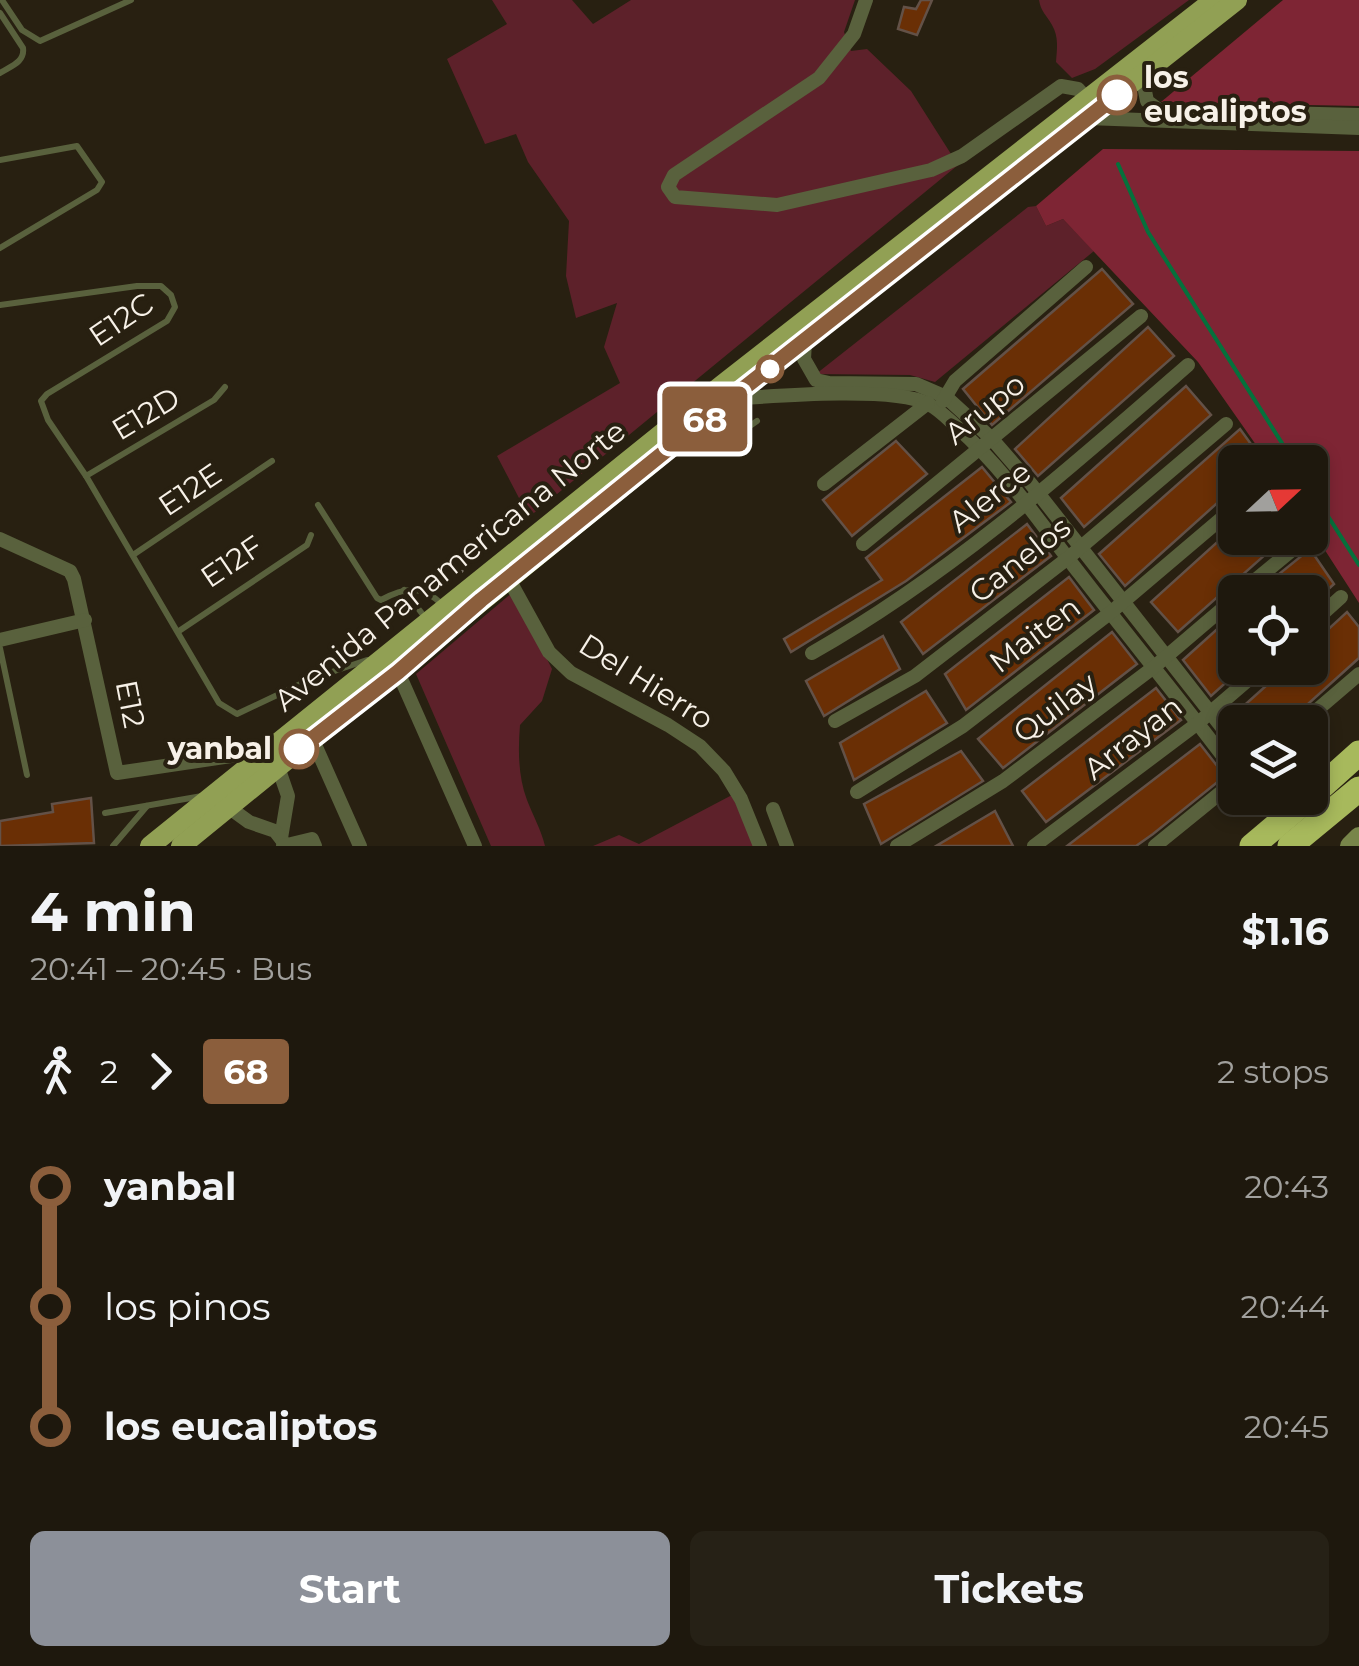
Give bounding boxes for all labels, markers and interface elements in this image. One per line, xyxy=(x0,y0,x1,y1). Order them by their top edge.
place label: los eucaliptos xyxy=(1144,59,1307,130)
marker: los eucaliptos xyxy=(1098,76,1136,114)
street label: E12C xyxy=(82,285,160,354)
unlabelled marker xyxy=(757,356,783,382)
street label: Arupo xyxy=(937,365,1032,452)
street label: E12D xyxy=(105,379,186,448)
line badge: 68 xyxy=(660,386,750,452)
text: 68 xyxy=(682,398,728,441)
street label: Avenida Panamericana Norte xyxy=(267,412,633,719)
north arrow xyxy=(1218,445,1328,555)
map controls xyxy=(1218,445,1328,815)
street label: Alerce xyxy=(941,453,1038,540)
street label: E12E xyxy=(151,455,228,524)
street label: Canelos xyxy=(962,508,1078,611)
street label: E12F xyxy=(194,528,270,596)
button: locate xyxy=(1218,575,1328,685)
street label: Maiten xyxy=(982,588,1087,681)
street label: Del Hierro xyxy=(572,626,720,737)
street label: Quilay xyxy=(1006,664,1104,751)
street label: E12 xyxy=(108,677,153,731)
street label: Arrayan xyxy=(1076,688,1189,788)
button: layers xyxy=(1218,705,1328,815)
place label: yanbal xyxy=(167,730,272,767)
marker: yanbal xyxy=(280,730,318,768)
text: 4 min xyxy=(30,878,196,945)
text: $1.16 xyxy=(1242,908,1329,955)
text: 20:41 – 20:45 · Bus xyxy=(30,949,312,988)
icon: walk xyxy=(30,1044,85,1099)
icon: forward xyxy=(133,1044,188,1099)
text: 68 xyxy=(223,1050,269,1093)
text: 2 xyxy=(100,1052,118,1091)
text: 2 stops xyxy=(1217,1052,1329,1091)
text: yanbal xyxy=(104,1163,236,1210)
text: 20:43 xyxy=(1244,1167,1329,1206)
text: los pinos xyxy=(104,1283,271,1330)
text: 20:44 xyxy=(1241,1287,1329,1326)
text: los eucaliptos xyxy=(104,1403,377,1450)
text: 20:45 xyxy=(1244,1407,1329,1446)
button: Start xyxy=(30,1531,670,1646)
button: Tickets xyxy=(690,1531,1329,1646)

